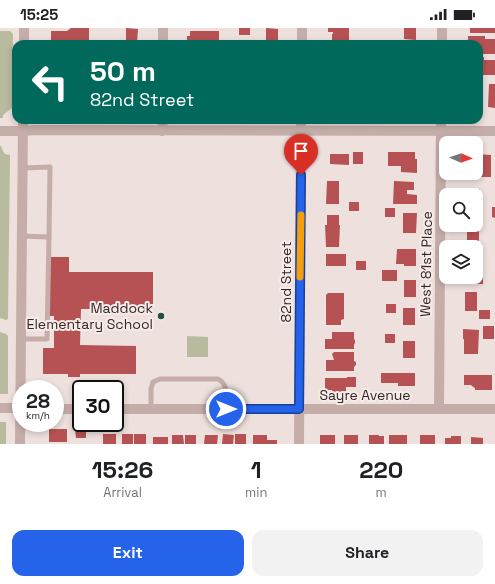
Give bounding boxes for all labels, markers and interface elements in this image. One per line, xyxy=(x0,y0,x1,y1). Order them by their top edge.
text: 15:25 xyxy=(20,5,58,24)
text: 50 m xyxy=(90,53,156,89)
icon: left xyxy=(24,56,76,108)
text: 82nd Street xyxy=(90,88,194,111)
pin xyxy=(284,134,318,175)
north arrow xyxy=(439,136,483,180)
map controls xyxy=(439,136,483,284)
icon: arrive xyxy=(290,140,312,162)
button: search xyxy=(439,188,483,232)
street label: West 81st Place xyxy=(416,211,436,317)
button: layers xyxy=(439,240,483,284)
street label: 82nd Street xyxy=(277,241,295,323)
place label: Maddock Elementary School xyxy=(27,299,153,333)
marker: Maddock Elementary School xyxy=(156,311,166,321)
speed limit sign: 30 xyxy=(72,380,124,432)
street label: Sayre Avenue xyxy=(319,386,411,404)
text: 28 xyxy=(26,388,50,414)
position arrow xyxy=(205,388,247,430)
text: km/h xyxy=(26,409,50,422)
text: 15:26 xyxy=(92,454,153,485)
text: 1 xyxy=(251,454,262,485)
text: 220 xyxy=(359,454,403,485)
text: Arrival xyxy=(103,484,142,501)
text: min xyxy=(245,484,267,501)
text: m xyxy=(376,484,387,501)
button: Exit xyxy=(12,530,244,576)
button: Share xyxy=(252,530,483,576)

